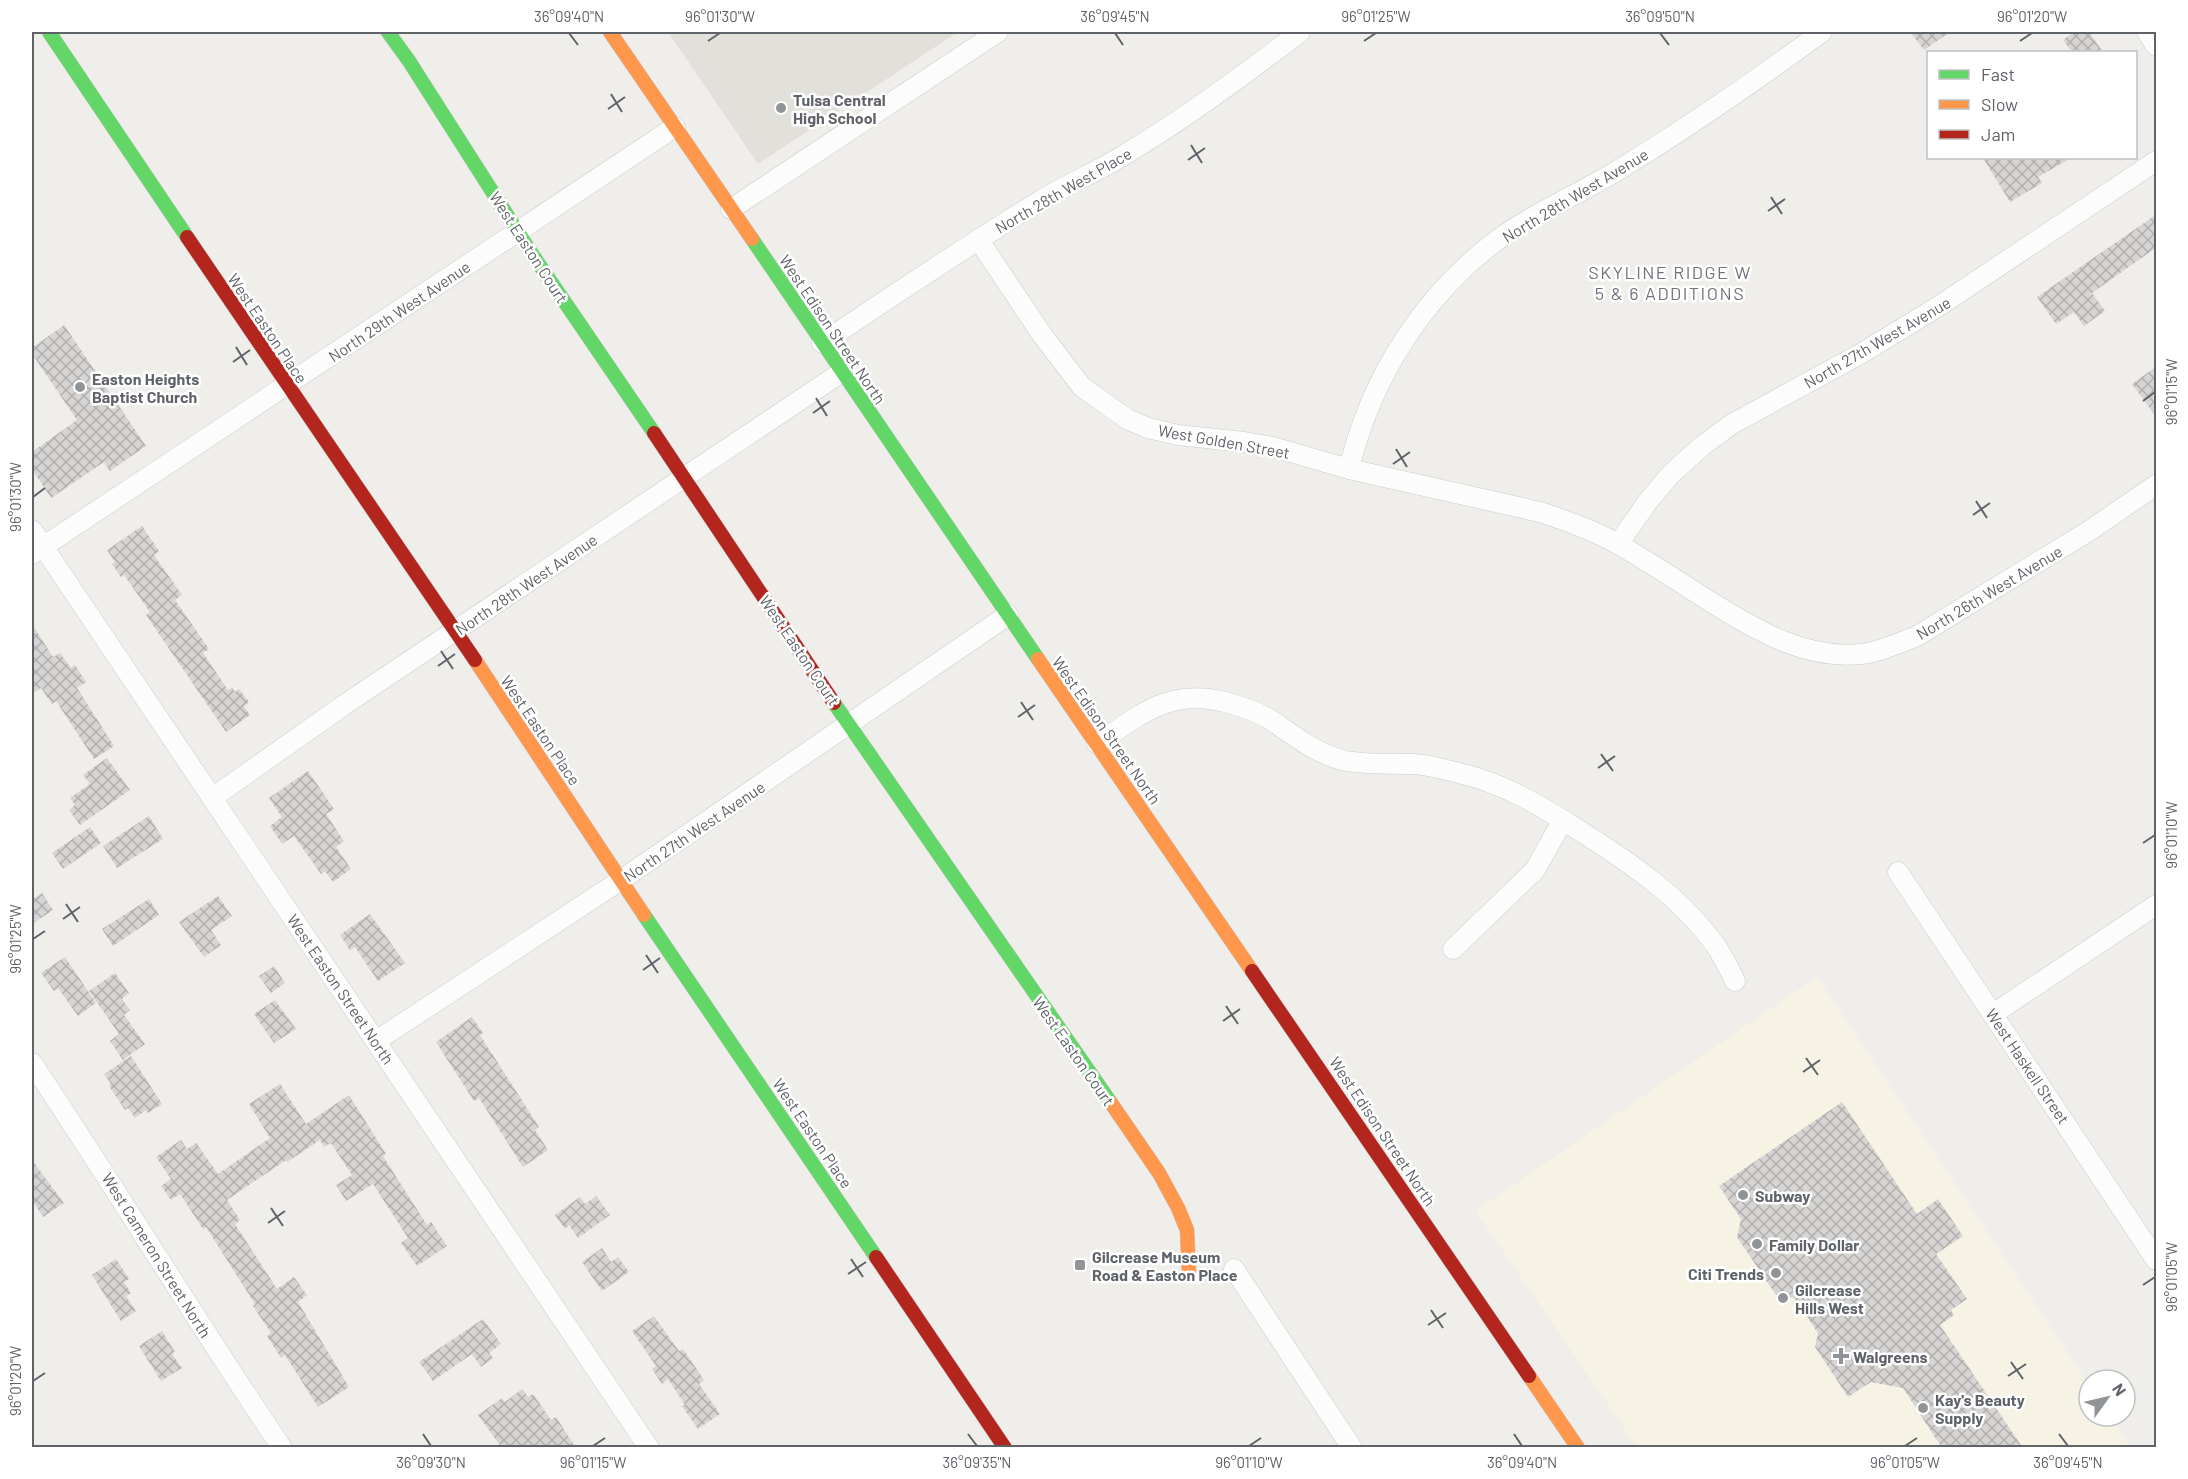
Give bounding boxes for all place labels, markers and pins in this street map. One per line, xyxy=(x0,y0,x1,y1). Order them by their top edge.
place label: Tulsa Central High School xyxy=(793,90,886,127)
marker: Tulsa Central High School xyxy=(774,101,788,115)
place label: Easton Heights Baptist Church xyxy=(92,369,199,406)
marker: Easton Heights Baptist Church xyxy=(73,380,87,394)
place label: Subway xyxy=(1755,1186,1810,1205)
marker: Subway xyxy=(1736,1188,1750,1202)
place label: Family Dollar xyxy=(1769,1235,1859,1254)
marker: Family Dollar xyxy=(1750,1237,1764,1251)
place label: Gilcrease Museum Road & Easton Place xyxy=(1092,1247,1238,1284)
marker: Gilcrease Museum Road & Easton Place xyxy=(1073,1258,1087,1272)
place label: Citi Trends xyxy=(1688,1264,1764,1283)
marker: Citi Trends xyxy=(1769,1266,1783,1280)
place label: Gilcrease Hills West xyxy=(1795,1280,1864,1317)
marker: Gilcrease Hills West xyxy=(1776,1291,1790,1305)
place label: Walgreens xyxy=(1853,1347,1928,1366)
marker: Walgreens xyxy=(1834,1349,1848,1363)
place label: Kay's Beauty Supply xyxy=(1935,1390,2025,1427)
marker: Kay's Beauty Supply xyxy=(1916,1401,1930,1415)

